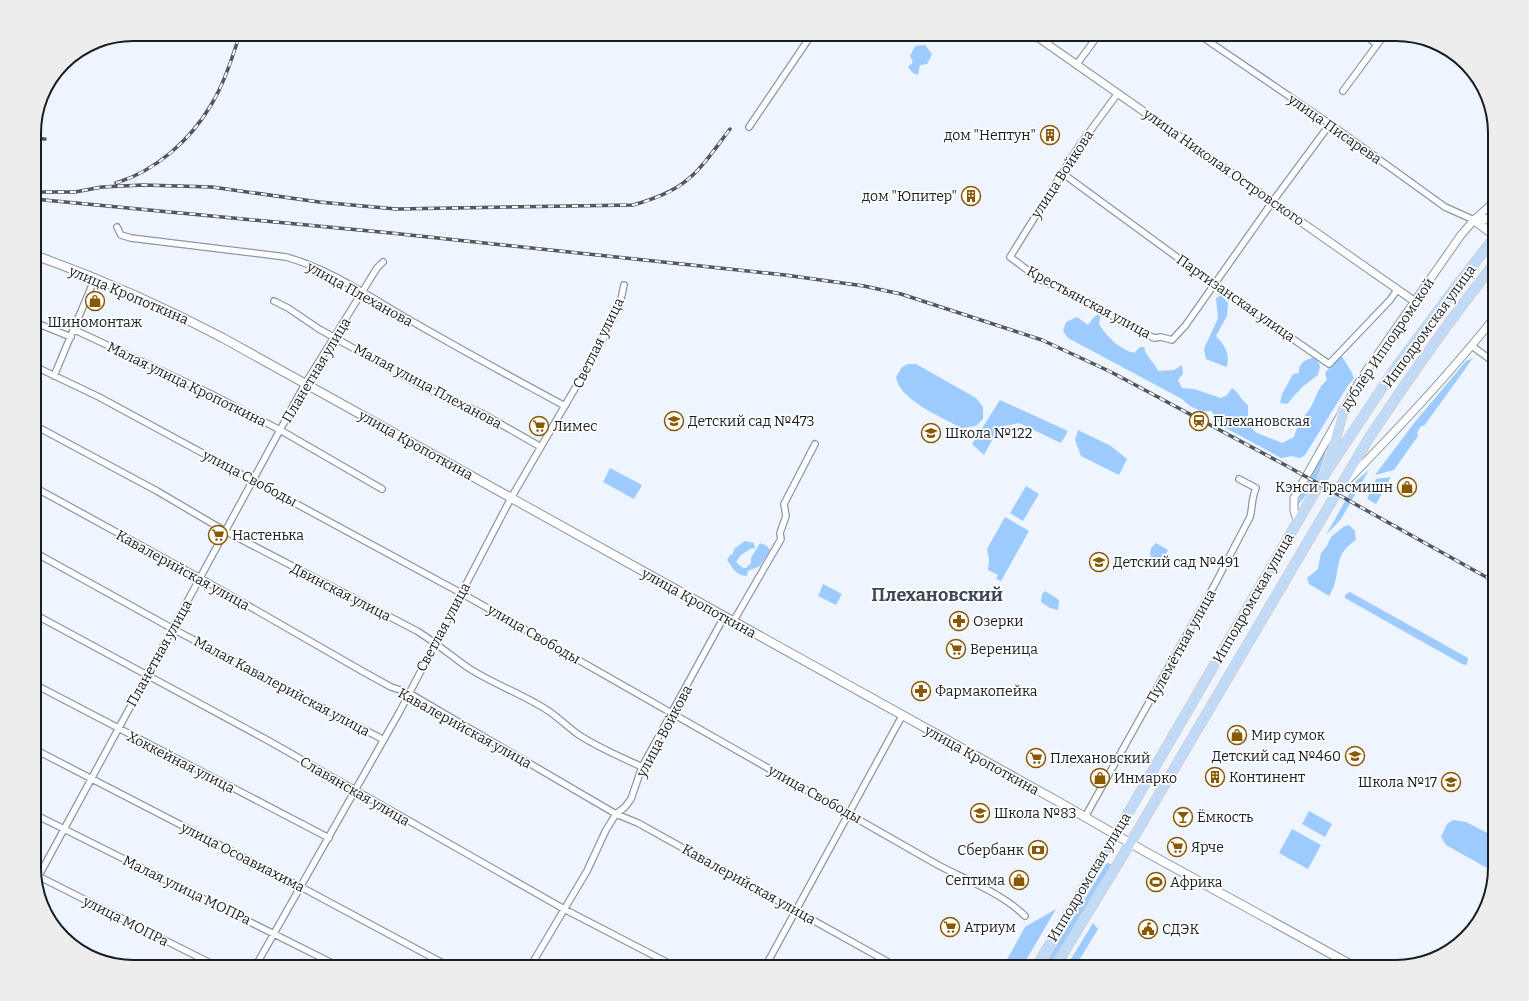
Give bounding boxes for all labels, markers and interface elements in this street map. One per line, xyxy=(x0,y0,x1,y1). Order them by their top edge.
street label: улица Писарева xyxy=(1284,90,1385,168)
street label: улица Николая Островского xyxy=(1139,105,1307,230)
building icon: дом "Нептун" xyxy=(1039,124,1061,146)
place label: дом "Нептун" xyxy=(944,127,1036,144)
street label: улица Войкова xyxy=(1027,127,1097,222)
building icon: дом "Юпитер" xyxy=(960,185,982,207)
place label: дом "Юпитер" xyxy=(862,188,957,205)
street label: Партизанская улица xyxy=(1173,251,1299,346)
street label: улица Плеханова xyxy=(303,258,416,331)
street label: Ипподромская улица xyxy=(1379,261,1480,391)
street label: улица Кропоткина xyxy=(66,262,191,328)
street label: Крестьянская улица xyxy=(1024,263,1154,342)
street label: дублёр Ипподромской xyxy=(1337,275,1438,414)
shop icon: Шиномонтаж xyxy=(84,290,106,312)
street label: Светлая улица xyxy=(569,295,628,391)
place label: Шиномонтаж xyxy=(48,314,143,331)
street label: Планетная улица xyxy=(278,314,355,426)
street label: Малая улица Кропоткина xyxy=(104,338,269,431)
street label: Малая улица Плеханова xyxy=(351,340,505,433)
street label: улица Кропоткина xyxy=(355,406,476,484)
school or university icon: Детский сад №473 xyxy=(663,410,685,432)
station icon: Плехановская xyxy=(1188,410,1210,432)
place label: Детский сад №473 xyxy=(688,413,815,430)
place label: Плехановская xyxy=(1213,413,1310,430)
supermarket icon: Лимес xyxy=(528,415,550,437)
place label: Лимес xyxy=(553,418,598,435)
school or university icon: Школа №122 xyxy=(920,422,942,444)
place label: Школа №122 xyxy=(945,425,1032,442)
street label: улица Свободы xyxy=(199,446,300,510)
shop icon: Кэнси Трасмишн xyxy=(1396,476,1418,498)
place label: Кэнси Трасмишн xyxy=(1275,479,1393,496)
supermarket icon: Настенька xyxy=(207,524,229,546)
street label: Кавалерийская улица xyxy=(113,527,253,614)
place label: Настенька xyxy=(232,527,304,544)
street label: Ипподромская улица xyxy=(1209,530,1298,666)
school or university icon: Детский сад №491 xyxy=(1088,551,1110,573)
place label: Детский сад №491 xyxy=(1113,554,1239,571)
street label: Двинская улица xyxy=(288,560,394,625)
street label: улица Кропоткина xyxy=(638,564,759,642)
street label: Светлая улица xyxy=(413,580,474,675)
district label: Плехановский xyxy=(871,584,1003,606)
street label: Пулемётная улица xyxy=(1143,586,1220,706)
street label: Планетная улица xyxy=(123,597,196,710)
street label: улица Свободы xyxy=(483,600,583,668)
pharmacy icon: Озерки xyxy=(948,610,970,632)
place label: Озерки xyxy=(973,613,1024,630)
street label: Малая Кавалерийская улица xyxy=(191,633,373,740)
supermarket icon: Вереница xyxy=(945,638,967,660)
place label: Вереница xyxy=(970,641,1038,658)
pharmacy icon: Фармакопейка xyxy=(910,680,932,702)
street label: улица Войкова xyxy=(633,682,696,781)
place label: Фармакопейка xyxy=(935,683,1038,700)
street label: Кавалерийская улица xyxy=(395,685,535,772)
street label: улица Кропоткина xyxy=(921,721,1042,799)
shop icon: Мир сумок xyxy=(1226,724,1248,746)
place label: Мир сумок xyxy=(1251,727,1326,744)
street label: Хоккейная улица xyxy=(124,728,238,797)
school or university icon: Детский сад №460 xyxy=(1344,745,1366,767)
supermarket icon: Плехановский xyxy=(1025,747,1047,769)
place label: Детский сад №460 xyxy=(1212,748,1341,765)
place label: Плехановский xyxy=(1050,750,1150,767)
street label: Славянская улица xyxy=(297,753,413,830)
street label: улица Свободы xyxy=(764,761,865,827)
building icon: Континент xyxy=(1204,766,1226,788)
shop icon: Инмарко xyxy=(1089,767,1111,789)
place label: Континент xyxy=(1229,769,1305,786)
place label: Инмарко xyxy=(1114,770,1177,787)
school or university icon: Школа №17 xyxy=(1440,771,1462,793)
place label: Школа №17 xyxy=(1358,774,1437,791)
school or university icon: Школа №83 xyxy=(969,802,991,824)
place label: Школа №83 xyxy=(994,805,1077,822)
bar icon: Ёмкость xyxy=(1172,806,1194,828)
street label: Ипподромская улица xyxy=(1044,809,1135,945)
place label: Ёмкость xyxy=(1197,809,1253,826)
street label: улица Осоавиахима xyxy=(177,818,308,896)
supermarket icon: Ярче xyxy=(1166,836,1188,858)
bank icon: Сбербанк xyxy=(1027,839,1049,861)
place label: Ярче xyxy=(1191,839,1224,856)
street label: Кавалерийская улица xyxy=(679,841,819,928)
place label: Сбербанк xyxy=(957,842,1025,859)
street label: Малая улица МОПРа xyxy=(120,852,254,928)
shop icon: Септима xyxy=(1008,869,1030,891)
sports icon: Африка xyxy=(1145,871,1167,893)
place label: Септима xyxy=(945,872,1005,889)
place label: Африка xyxy=(1170,874,1223,891)
street label: улица МОПРа xyxy=(81,892,171,950)
supermarket icon: Атриум xyxy=(939,916,961,938)
public building icon: СДЭК xyxy=(1137,918,1159,940)
place label: Атриум xyxy=(964,919,1016,936)
place label: СДЭК xyxy=(1162,921,1199,938)

